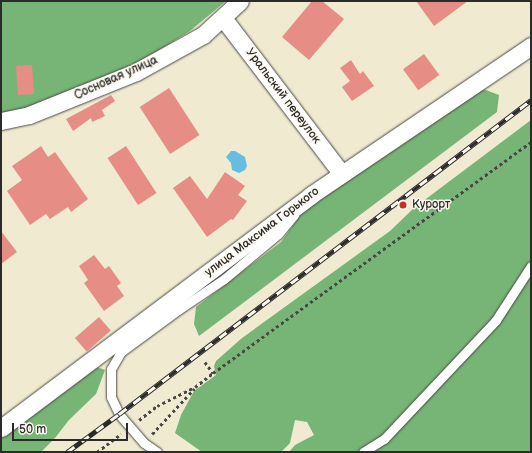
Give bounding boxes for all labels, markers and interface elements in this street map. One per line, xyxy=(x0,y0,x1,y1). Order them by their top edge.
street label: Уральский переулок xyxy=(242,46,324,146)
street label: Сосновая улица xyxy=(72,53,160,103)
street label: улица Максима Горького xyxy=(202,184,322,280)
place label: Курорт xyxy=(412,198,450,212)
marker: Курорт xyxy=(397,199,409,211)
scale bar xyxy=(14,415,130,441)
text: 50 m xyxy=(19,422,46,437)

